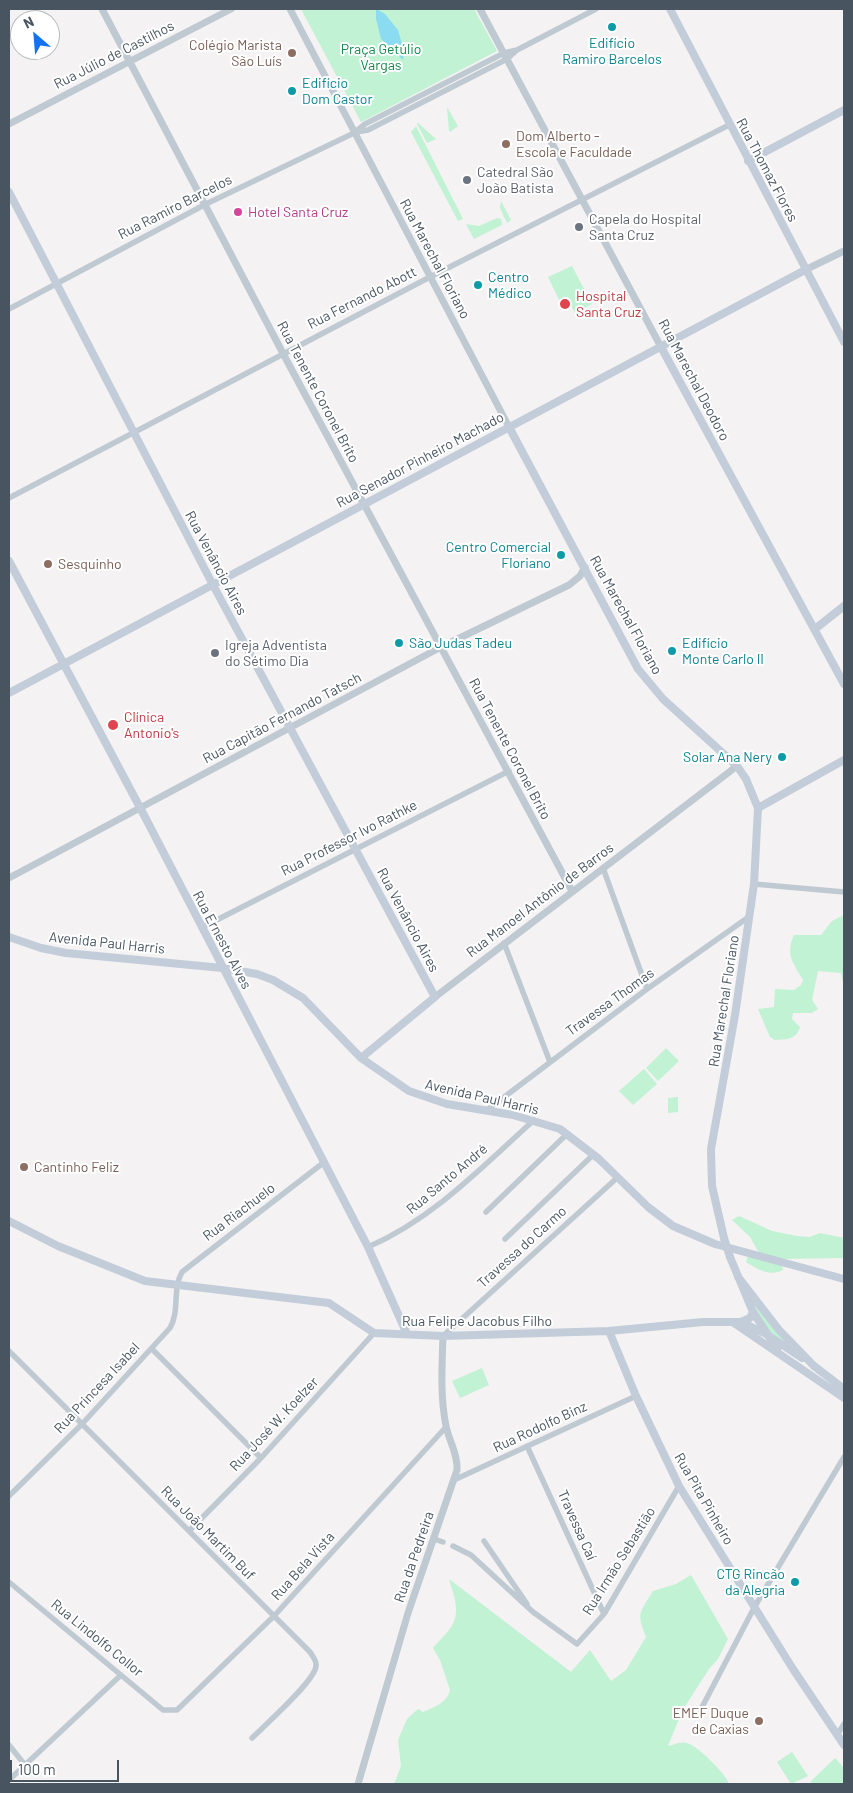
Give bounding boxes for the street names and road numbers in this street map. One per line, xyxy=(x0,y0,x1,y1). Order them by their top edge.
street label: Rua Júlio de Castilhos xyxy=(51,17,177,93)
street label: Rua Thomaz Flores xyxy=(733,115,801,225)
street label: Rua Ramiro Barcelos xyxy=(115,171,235,243)
street label: Rua Marechal Floriano xyxy=(396,196,474,322)
street label: Rua Fernando Abott xyxy=(305,263,419,333)
street label: Rua Marechal Deodoro xyxy=(655,316,733,444)
street label: Rua Tenente Coronel Brito xyxy=(274,318,362,466)
street label: Rua Senador Pinheiro Machado xyxy=(333,409,507,511)
street label: Rua Venâncio Aires xyxy=(181,508,251,618)
street label: Rua Marechal Floriano xyxy=(586,553,666,677)
street label: Rua Capitão Fernando Tatsch xyxy=(200,669,364,767)
street label: Rua Tenente Coronel Brito xyxy=(466,675,554,823)
street label: Rua Professor Ivo Rathke xyxy=(278,796,420,880)
street label: Rua Manoel Antônio de Barros xyxy=(463,839,617,961)
street label: Rua Venâncio Aires xyxy=(373,865,443,975)
street label: Rua Ernesto Alves xyxy=(189,888,255,992)
street label: Avenida Paul Harris xyxy=(48,929,166,957)
street label: Rua Marechal Floriano xyxy=(705,934,743,1068)
street label: Travessa Thomas xyxy=(563,964,657,1040)
street label: Avenida Paul Harris xyxy=(423,1076,541,1118)
street label: Rua Santo André xyxy=(403,1140,491,1218)
street label: Rua Riachuelo xyxy=(200,1179,278,1245)
street label: Travessa do Carmo xyxy=(474,1203,570,1291)
street label: Rua Felipe Jacobus Filho xyxy=(402,1313,552,1329)
street label: Rua Princesa Isabel xyxy=(51,1339,143,1437)
street label: Rua José W. Koelzer xyxy=(226,1374,322,1474)
street label: Rua Rodolfo Binz xyxy=(490,1398,590,1456)
street label: Rua Pita Pinheiro xyxy=(671,1450,737,1548)
street label: Rua João Martim Buf xyxy=(158,1483,258,1583)
street label: Travessa Caí xyxy=(554,1487,600,1563)
street label: Rua Irmão Sebastião xyxy=(579,1504,659,1618)
street label: Rua da Pedreira xyxy=(391,1509,437,1605)
street label: Rua Bela Vista xyxy=(268,1528,338,1604)
street label: Rua Lindolfo Collor xyxy=(48,1596,146,1680)

